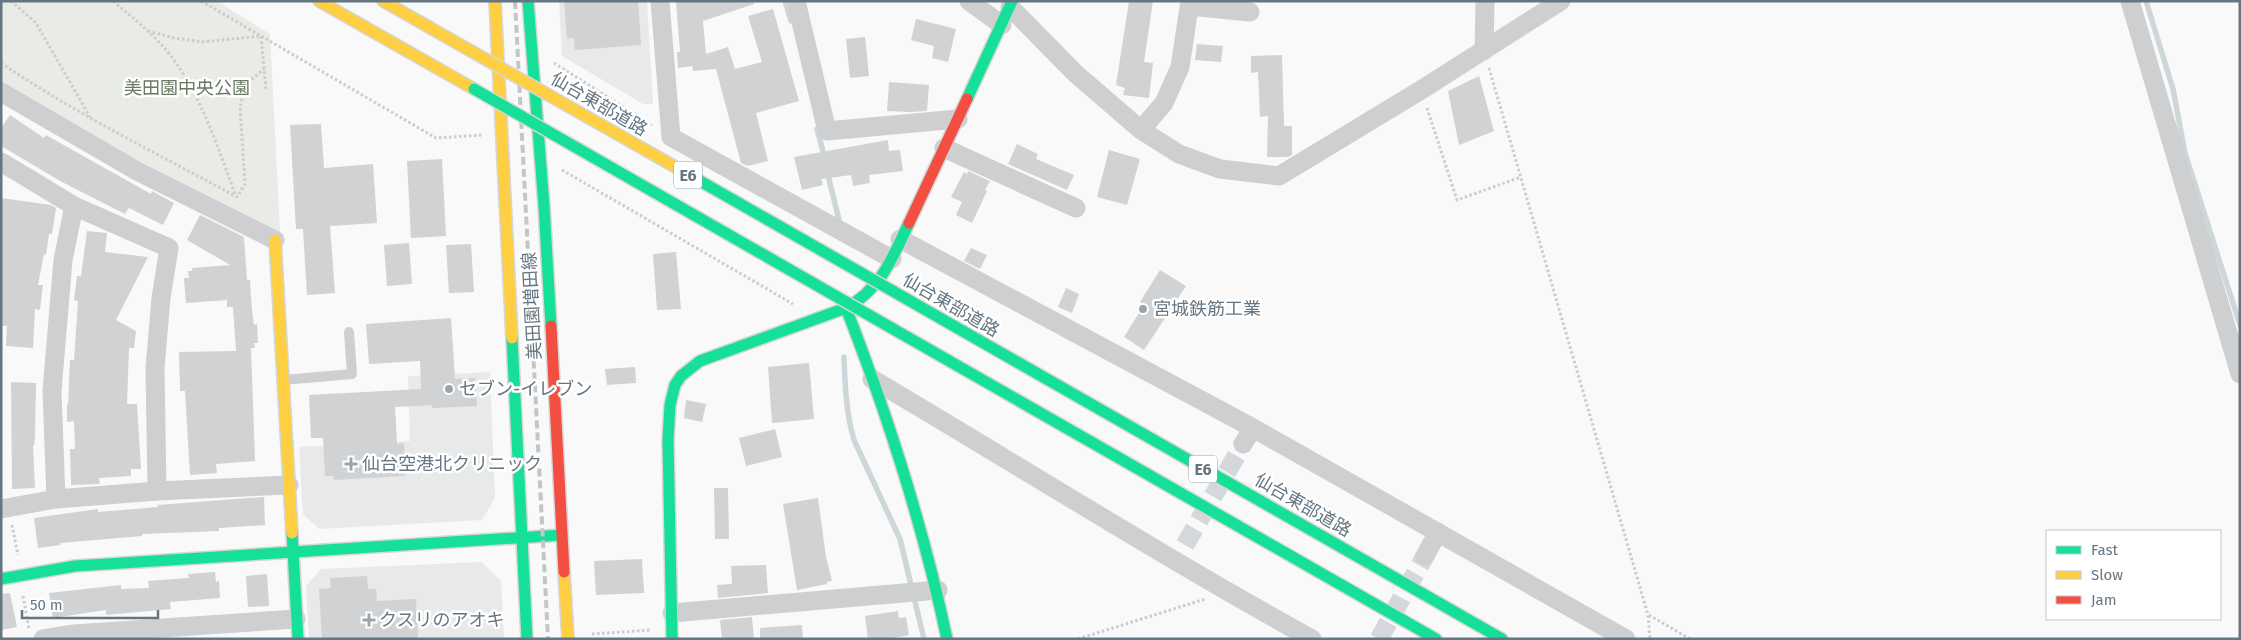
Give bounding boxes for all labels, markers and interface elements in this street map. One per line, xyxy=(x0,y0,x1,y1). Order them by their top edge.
street label: 仙台東部道路 xyxy=(547,67,651,141)
park label: 美田園中央公園 xyxy=(124,77,250,99)
road number: E6 xyxy=(674,162,702,188)
street label: 美田園増田線 xyxy=(518,251,546,361)
street label: 仙台東部道路 xyxy=(899,268,1003,342)
place label: 宮城鉄筋工業 xyxy=(1153,298,1261,320)
marker: 宮城鉄筋工業 xyxy=(1137,303,1149,315)
place label: セブン-イレブン xyxy=(459,378,592,400)
marker: セブン-イレブン xyxy=(443,383,455,395)
place label: 仙台空港北クリニック xyxy=(362,453,542,475)
road number: E6 xyxy=(1189,456,1217,482)
marker: 仙台空港北クリニック xyxy=(344,457,358,471)
street label: 仙台東部道路 xyxy=(1251,468,1355,542)
legend xyxy=(2046,530,2221,620)
text: Fast xyxy=(2091,541,2118,559)
text: Slow xyxy=(2091,566,2123,584)
scale bar xyxy=(22,588,159,620)
text: Jam xyxy=(2091,591,2117,609)
text: 50 m xyxy=(30,596,63,614)
place label: クスリのアオキ xyxy=(379,609,504,631)
marker: クスリのアオキ xyxy=(363,614,375,626)

